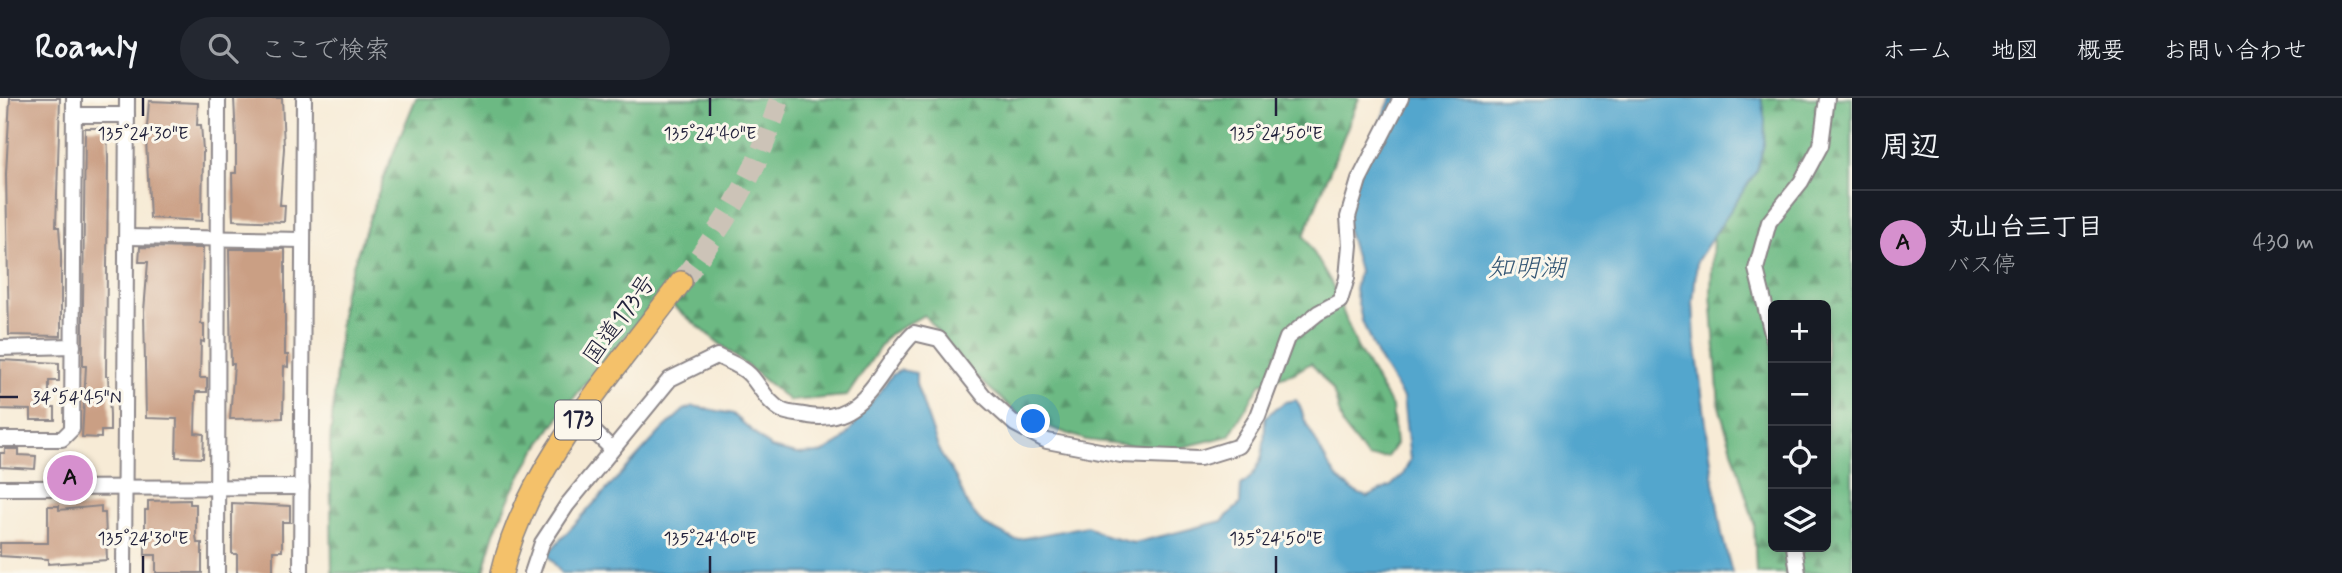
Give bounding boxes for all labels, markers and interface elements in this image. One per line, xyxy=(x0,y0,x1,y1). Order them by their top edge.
search box xyxy=(180,17,670,80)
text: Roamly xyxy=(35,26,138,70)
icon: search xyxy=(204,29,242,67)
text: ここで検索 xyxy=(260,34,390,68)
text: ホーム xyxy=(1882,36,1953,67)
text: 地図 xyxy=(1991,36,2039,67)
text: 概要 xyxy=(2077,36,2125,67)
text: お問い合わせ xyxy=(2163,36,2307,67)
text: 135°24'30"E xyxy=(98,122,188,146)
text: 135°24'40"E xyxy=(663,122,757,146)
text: 135°24'50"E xyxy=(1229,122,1323,146)
text: 周辺 xyxy=(1880,128,1940,167)
text: 丸山台三丁目 xyxy=(1947,211,2103,245)
text: A xyxy=(1895,228,1911,258)
text: 430 m xyxy=(2253,228,2314,258)
text: バス停 xyxy=(1947,251,2016,281)
water label: 知明湖 xyxy=(1488,252,1568,286)
street label: 国道173号 xyxy=(577,269,663,371)
map controls xyxy=(1768,300,1831,552)
button: + xyxy=(1768,300,1831,363)
button: − xyxy=(1768,363,1831,426)
text: 34°54'45"N xyxy=(32,386,122,410)
road number: 173 xyxy=(555,400,601,440)
your location xyxy=(1016,404,1050,438)
button: locate xyxy=(1768,426,1831,489)
pin: A xyxy=(47,452,93,504)
button: layers xyxy=(1768,489,1831,552)
text: 135°24'30"E xyxy=(98,527,188,551)
text: 135°24'40"E xyxy=(663,527,757,551)
text: 135°24'50"E xyxy=(1229,527,1323,551)

